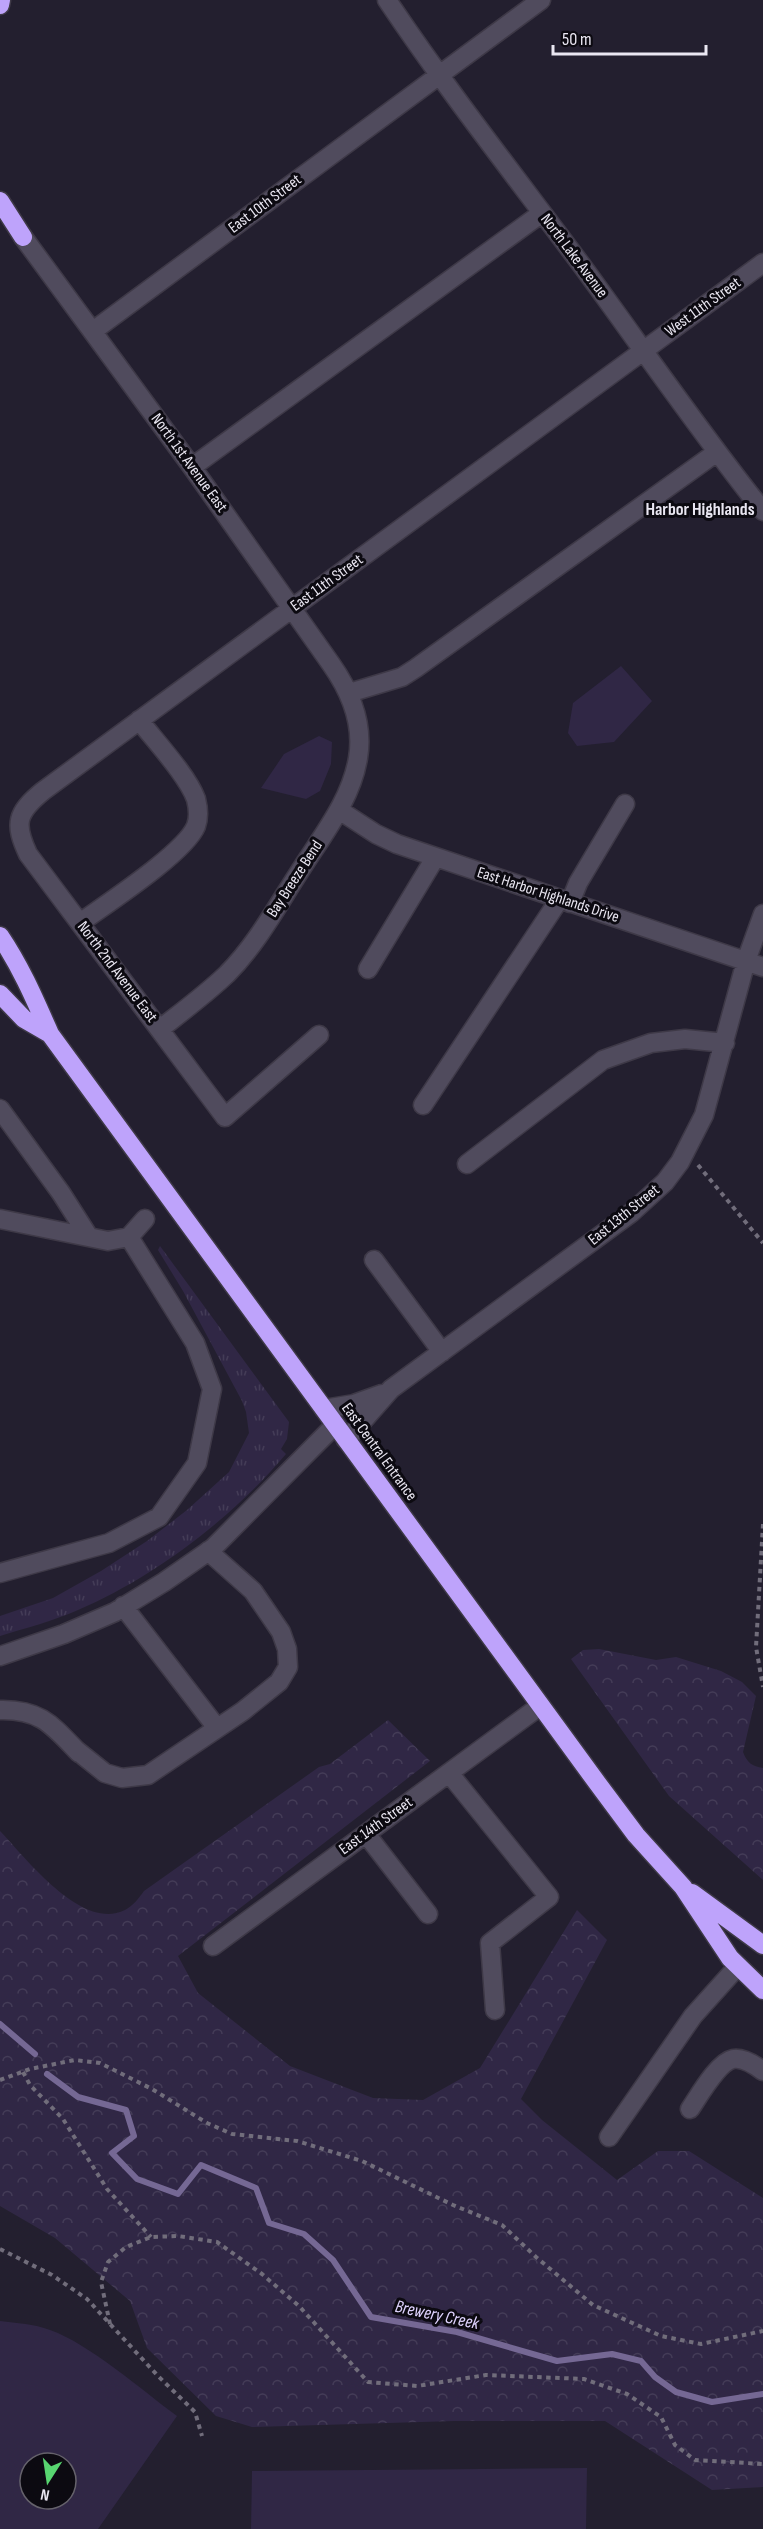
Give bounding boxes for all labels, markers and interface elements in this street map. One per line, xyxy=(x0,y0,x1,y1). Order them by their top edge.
scale bar xyxy=(553,18,706,56)
text: 50 m xyxy=(562,29,592,50)
street label: East 10th Street xyxy=(225,170,305,238)
street label: North Lake Avenue xyxy=(536,210,612,302)
street label: West 11th Street xyxy=(661,273,745,341)
street label: North 1st Avenue East xyxy=(147,410,231,516)
district label: Harbor Highlands xyxy=(645,499,755,520)
street label: East 11th Street xyxy=(287,550,367,616)
street label: Bay Breeze Bend xyxy=(263,837,327,921)
street label: East Harbor Highlands Drive xyxy=(475,863,621,927)
street label: North 2nd Avenue East xyxy=(73,918,161,1026)
street label: East 13th Street xyxy=(585,1180,663,1249)
street label: East Central Entrance xyxy=(337,1399,421,1505)
street label: East 14th Street xyxy=(336,1793,416,1859)
water label: Brewery Creek xyxy=(393,2296,482,2334)
north arrow xyxy=(18,2451,78,2511)
text: N xyxy=(39,2484,51,2504)

